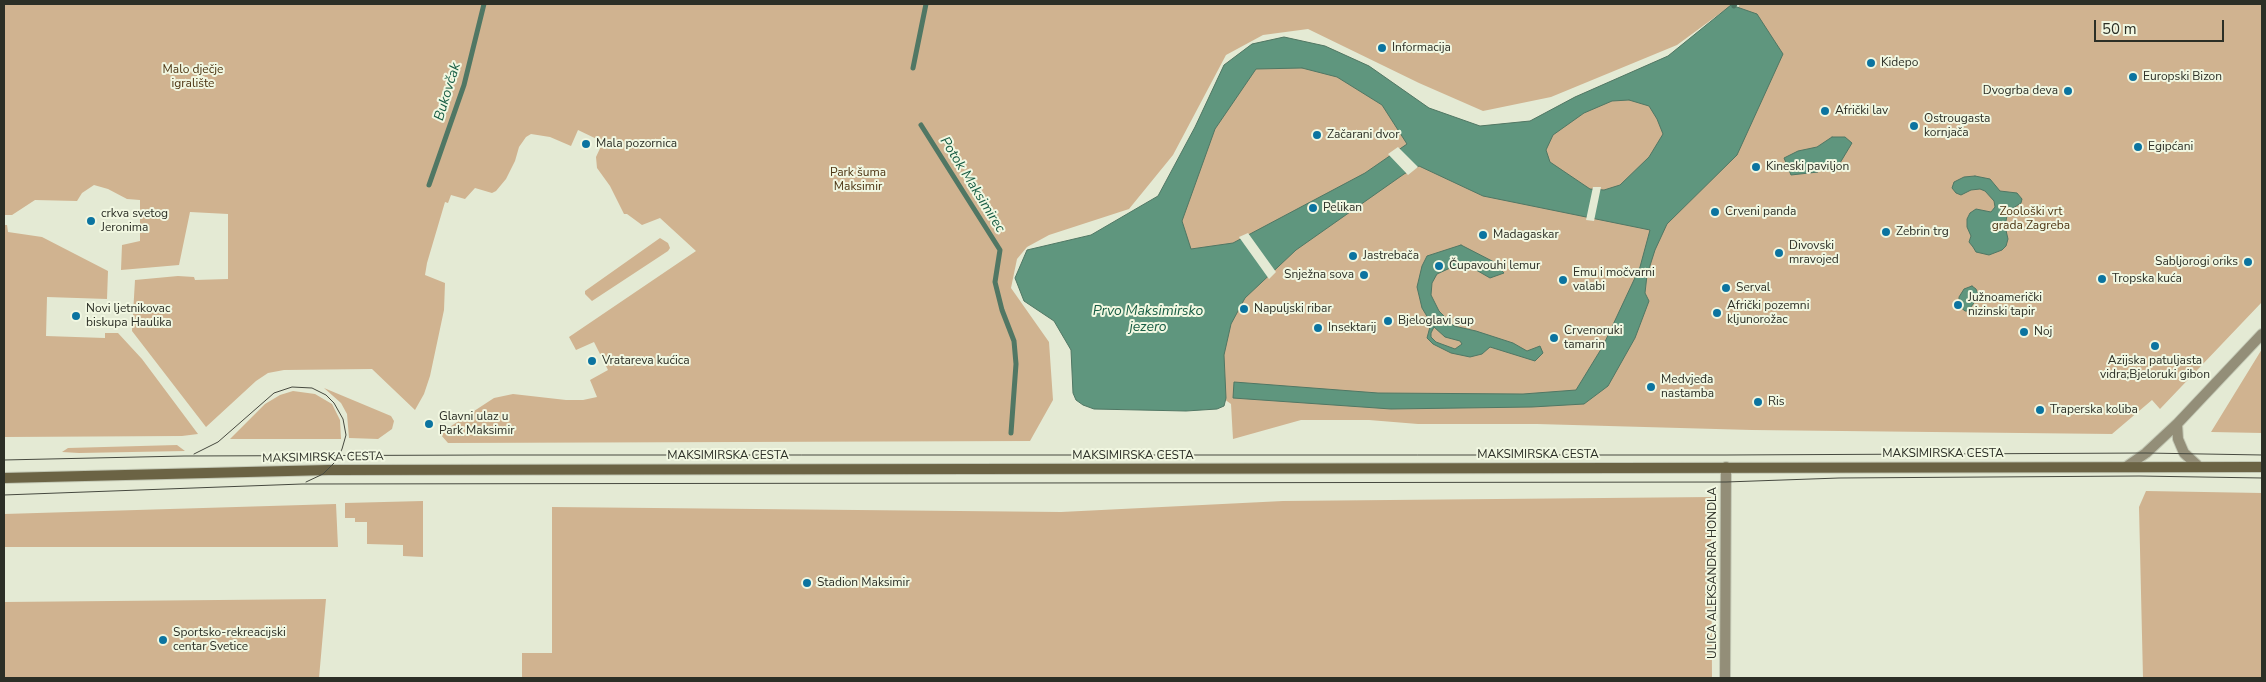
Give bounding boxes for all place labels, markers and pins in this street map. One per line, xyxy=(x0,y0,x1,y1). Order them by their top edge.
place label: Informacija xyxy=(1392,41,1451,55)
marker: Informacija xyxy=(1376,42,1388,54)
place label: Kidepo xyxy=(1881,56,1918,70)
marker: Kidepo xyxy=(1865,57,1877,69)
place label: Europski Bizon xyxy=(2143,70,2222,84)
marker: Europski Bizon xyxy=(2127,71,2139,83)
place label: Dvogrba deva xyxy=(1983,84,2058,98)
marker: Dvogrba deva xyxy=(2062,85,2074,97)
place label: Afrički lav xyxy=(1835,104,1888,118)
marker: Afrički lav xyxy=(1819,105,1831,117)
place label: Ostrougasta kornjača xyxy=(1924,112,1990,140)
marker: Ostrougasta kornjača xyxy=(1908,120,1920,132)
place label: Začarani dvor xyxy=(1327,128,1400,142)
marker: Začarani dvor xyxy=(1311,129,1323,141)
place label: Mala pozornica xyxy=(596,137,677,151)
marker: Mala pozornica xyxy=(580,138,592,150)
place label: Egipćani xyxy=(2148,140,2193,154)
marker: Egipćani xyxy=(2132,141,2144,153)
place label: Kineski paviljon xyxy=(1766,160,1849,174)
marker: Kineski paviljon xyxy=(1750,161,1762,173)
place label: Pelikan xyxy=(1323,201,1362,215)
marker: Pelikan xyxy=(1307,202,1319,214)
place label: Crveni panda xyxy=(1725,205,1796,219)
marker: Crveni panda xyxy=(1709,206,1721,218)
place label: crkva svetog Jeronima xyxy=(101,207,168,235)
marker: crkva svetog Jeronima xyxy=(85,215,97,227)
place label: Zebrin trg xyxy=(1896,225,1949,239)
marker: Zebrin trg xyxy=(1880,226,1892,238)
place label: Madagaskar xyxy=(1493,228,1559,242)
marker: Madagaskar xyxy=(1477,229,1489,241)
place label: Divovski mravojed xyxy=(1789,239,1839,267)
marker: Divovski mravojed xyxy=(1773,247,1785,259)
place label: Jastrebača xyxy=(1363,249,1419,263)
marker: Jastrebača xyxy=(1347,250,1359,262)
place label: Sabljorogi oriks xyxy=(2155,255,2238,269)
marker: Sabljorogi oriks xyxy=(2242,256,2254,268)
place label: Čupavouhi lemur xyxy=(1449,259,1540,273)
marker: Čupavouhi lemur xyxy=(1433,260,1445,272)
place label: Emu i močvarni valabi xyxy=(1573,266,1655,294)
place label: Snježna sova xyxy=(1284,268,1354,282)
marker: Snježna sova xyxy=(1358,269,1370,281)
place label: Tropska kuća xyxy=(2112,272,2182,286)
marker: Tropska kuća xyxy=(2096,273,2108,285)
marker: Emu i močvarni valabi xyxy=(1557,274,1569,286)
place label: Serval xyxy=(1736,281,1770,295)
marker: Serval xyxy=(1720,282,1732,294)
place label: Južnoamerički nizinski tapir xyxy=(1968,291,2042,319)
place label: Afrički pozemni kljunorožac xyxy=(1727,299,1809,327)
marker: Južnoamerički nizinski tapir xyxy=(1952,299,1964,311)
place label: Novi ljetnikovac biskupa Haulika xyxy=(86,302,172,330)
place label: Napuljski ribar xyxy=(1254,302,1332,316)
marker: Napuljski ribar xyxy=(1238,303,1250,315)
marker: Afrički pozemni kljunorožac xyxy=(1711,307,1723,319)
marker: Novi ljetnikovac biskupa Haulika xyxy=(70,310,82,322)
place label: Bjeloglavi sup xyxy=(1398,314,1474,328)
marker: Bjeloglavi sup xyxy=(1382,315,1394,327)
place label: Insektarij xyxy=(1328,321,1376,335)
marker: Insektarij xyxy=(1312,322,1324,334)
place label: Crvenoruki tamarin xyxy=(1564,324,1623,352)
place label: Noj xyxy=(2034,325,2052,339)
marker: Noj xyxy=(2018,326,2030,338)
marker: Crvenoruki tamarin xyxy=(1548,332,1560,344)
marker: Azijska patuljasta vidra;Bjeloruki gibon xyxy=(2149,340,2161,352)
place label: Vratareva kućica xyxy=(602,354,690,368)
place label: Azijska patuljasta vidra;Bjeloruki gibon xyxy=(2100,354,2210,382)
marker: Vratareva kućica xyxy=(586,355,598,367)
place label: Medvjeđa nastamba xyxy=(1661,373,1714,401)
marker: Medvjeđa nastamba xyxy=(1645,381,1657,393)
place label: Ris xyxy=(1768,395,1785,409)
marker: Ris xyxy=(1752,396,1764,408)
place label: Traperska koliba xyxy=(2050,403,2138,417)
marker: Traperska koliba xyxy=(2034,404,2046,416)
place label: Glavni ulaz u Park Maksimir xyxy=(439,410,514,438)
marker: Glavni ulaz u Park Maksimir xyxy=(423,418,435,430)
place label: Stadion Maksimir xyxy=(817,576,910,590)
marker: Stadion Maksimir xyxy=(801,577,813,589)
place label: Sportsko-rekreacijski centar Svetice xyxy=(173,626,286,654)
marker: Sportsko-rekreacijski centar Svetice xyxy=(157,634,169,646)

